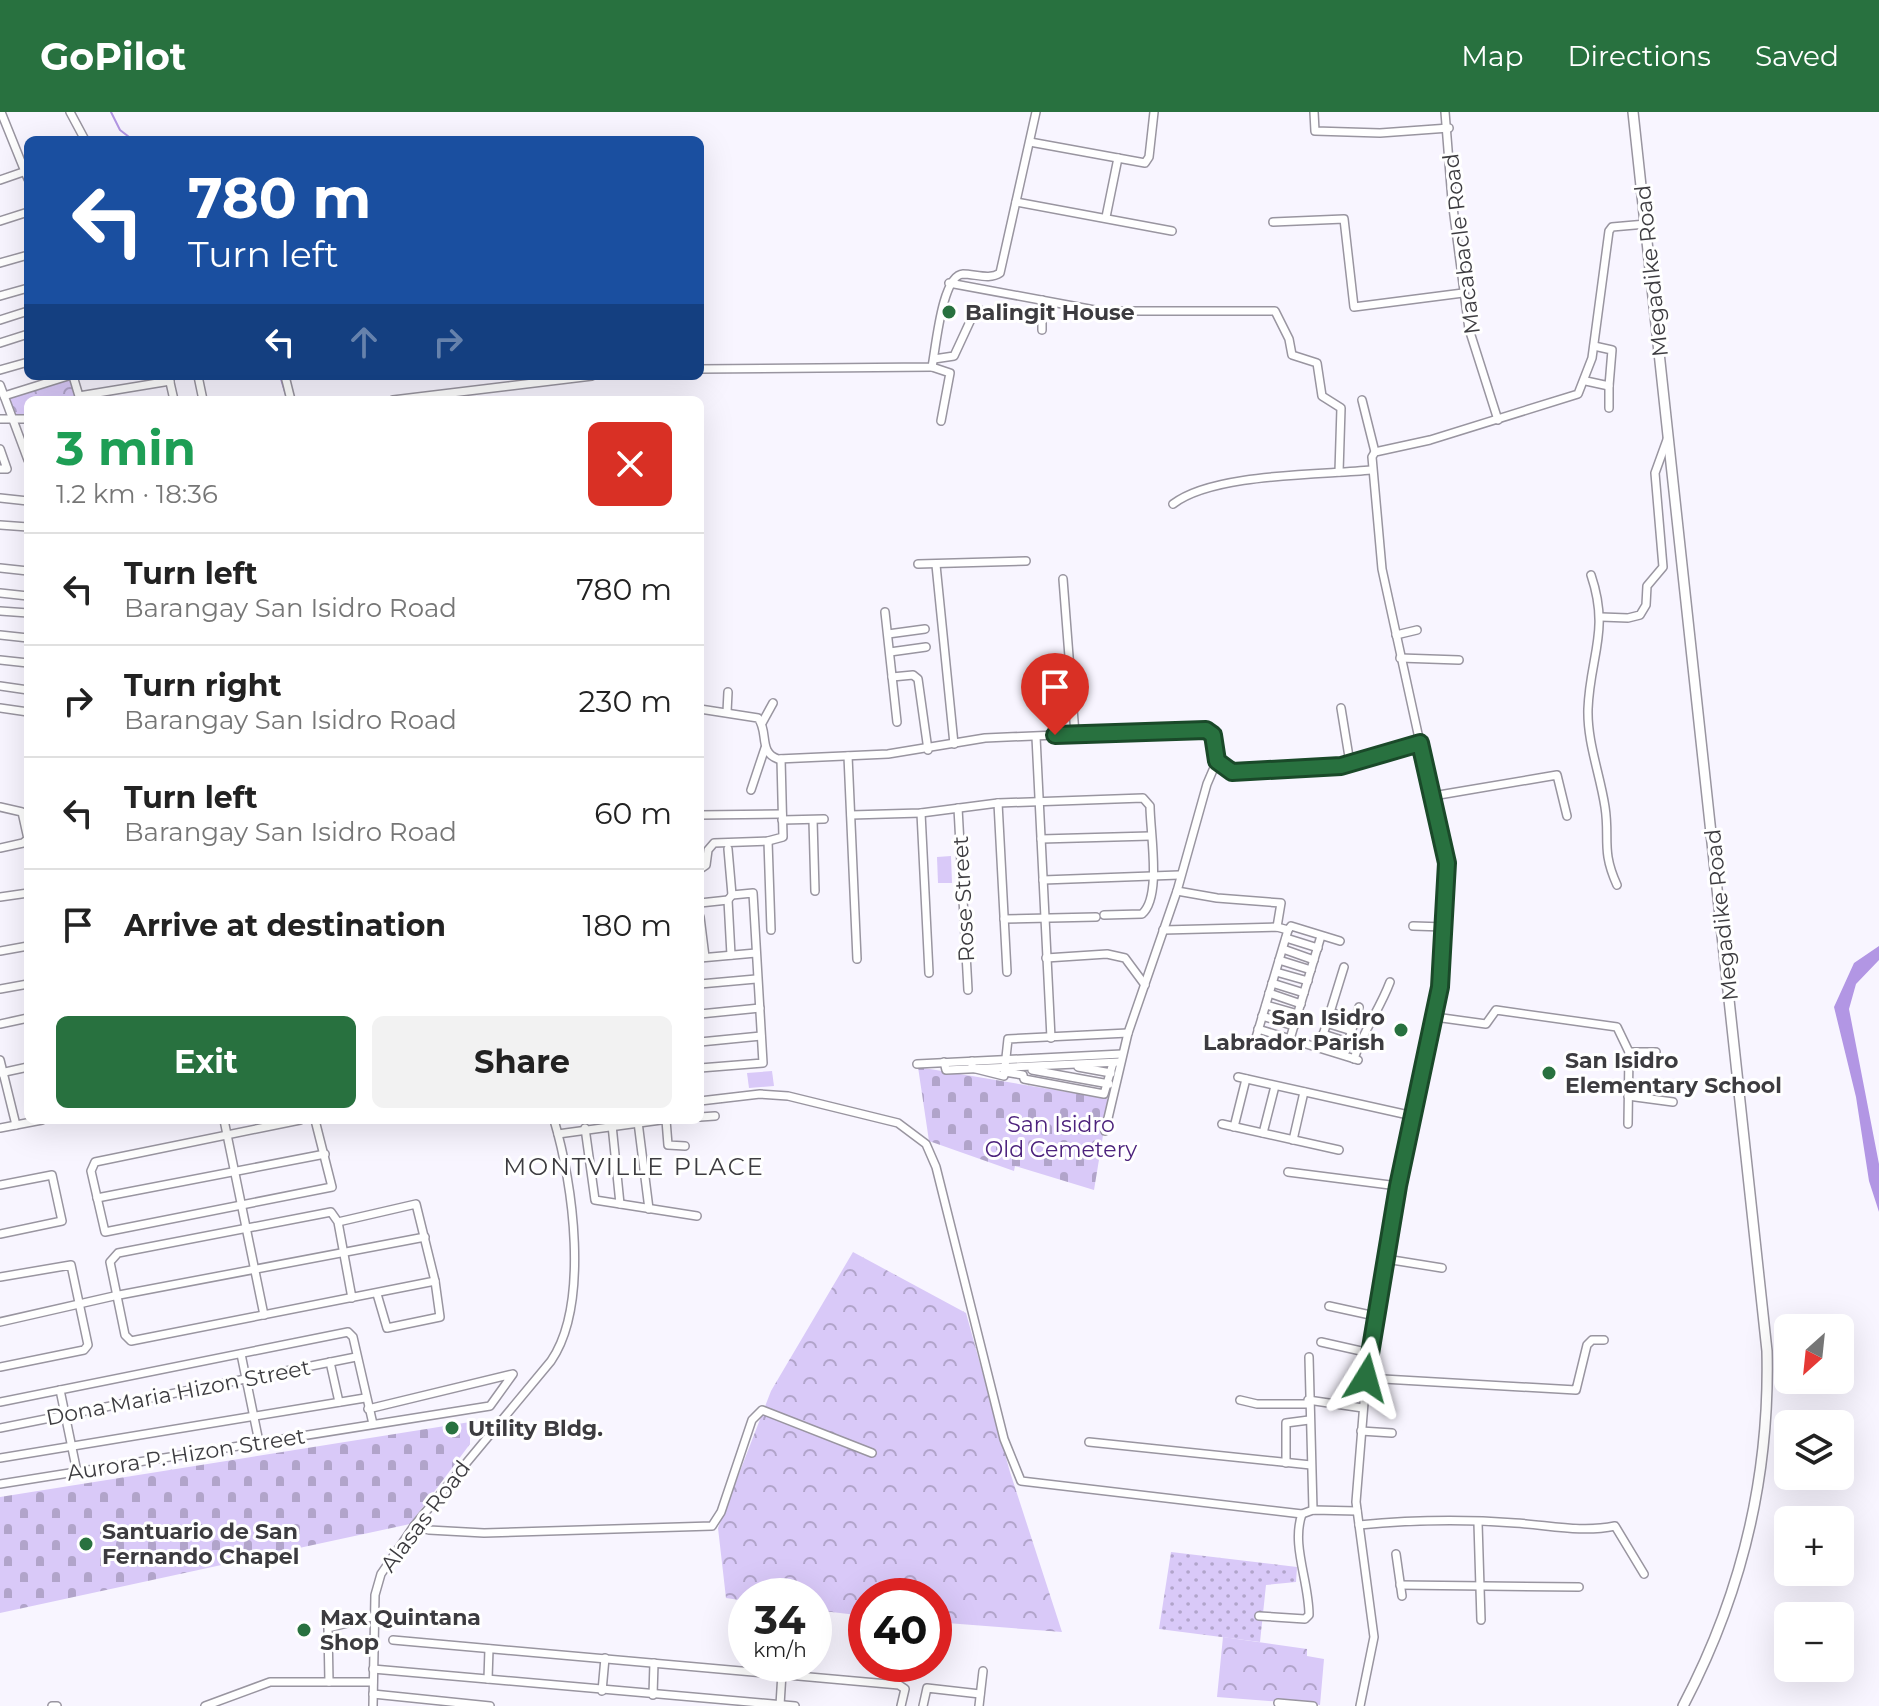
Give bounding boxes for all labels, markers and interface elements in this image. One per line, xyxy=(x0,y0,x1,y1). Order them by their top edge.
text: GoPilot xyxy=(40,33,186,80)
text: Map xyxy=(1461,39,1523,73)
text: Directions xyxy=(1567,39,1711,73)
text: Saved xyxy=(1755,39,1839,73)
street label: Macabacle Road xyxy=(1437,152,1486,336)
text: 780 m xyxy=(188,164,371,232)
icon: left xyxy=(56,168,160,272)
street label: Megadike Road xyxy=(1629,184,1674,358)
text: Turn left xyxy=(188,232,339,276)
place label: Balingit House xyxy=(965,299,1135,326)
marker: Balingit House xyxy=(940,303,958,321)
icon: left xyxy=(258,320,302,364)
icon: ahead xyxy=(342,320,386,364)
icon: right xyxy=(426,320,470,364)
text: 3 min xyxy=(56,419,196,477)
button: close xyxy=(588,422,672,506)
text: 1.2 km · 18:36 xyxy=(56,478,218,510)
text: Turn left xyxy=(124,555,257,592)
icon: left xyxy=(56,567,100,611)
text: 780 m xyxy=(576,571,672,608)
text: Barangay San Isidro Road xyxy=(124,592,457,624)
pin xyxy=(1021,653,1089,735)
icon: arrive xyxy=(1033,665,1077,709)
text: Turn right xyxy=(124,667,281,704)
icon: right xyxy=(56,679,100,723)
text: 230 m xyxy=(578,683,672,720)
text: Barangay San Isidro Road xyxy=(124,704,457,736)
text: Turn left xyxy=(124,779,257,816)
icon: left xyxy=(56,791,100,835)
text: 60 m xyxy=(594,795,672,832)
text: Barangay San Isidro Road xyxy=(124,816,457,848)
street label: Megadike Road xyxy=(1699,828,1744,1002)
street label: Rose Street xyxy=(947,835,980,963)
icon: arrive xyxy=(56,903,100,947)
text: Arrive at destination xyxy=(124,907,446,944)
text: 180 m xyxy=(582,907,672,944)
place label: San Isidro Labrador Parish xyxy=(1203,1004,1385,1056)
button: Exit xyxy=(56,1016,356,1108)
button: Share xyxy=(372,1016,672,1108)
marker: San Isidro Labrador Parish xyxy=(1392,1021,1410,1039)
place label: San Isidro Elementary School xyxy=(1565,1047,1782,1099)
marker: San Isidro Elementary School xyxy=(1540,1064,1558,1082)
park label: San Isidro Old Cemetery xyxy=(985,1111,1137,1163)
district label: MONTVILLE PLACE xyxy=(503,1152,765,1181)
north arrow xyxy=(1774,1314,1854,1394)
map controls xyxy=(1774,1314,1854,1682)
position arrow xyxy=(1324,1336,1408,1420)
street label: Dona Maria Hizon Street xyxy=(44,1354,313,1431)
button: layers xyxy=(1774,1410,1854,1490)
place label: Utility Bldg. xyxy=(468,1415,603,1442)
marker: Utility Bldg. xyxy=(443,1419,461,1437)
street label: Aurora P. Hizon Street xyxy=(65,1422,307,1487)
street label: Alasas Road xyxy=(375,1455,476,1577)
button: + xyxy=(1774,1506,1854,1586)
place label: Santuario de San Fernando Chapel xyxy=(102,1518,299,1570)
marker: Santuario de San Fernando Chapel xyxy=(77,1535,95,1553)
speed limit sign: 40 xyxy=(848,1578,952,1682)
text: 34 xyxy=(754,1595,806,1644)
button: − xyxy=(1774,1602,1854,1682)
place label: Max Quintana Shop xyxy=(320,1604,481,1656)
marker: Max Quintana Shop xyxy=(295,1621,313,1639)
text: km/h xyxy=(753,1638,807,1662)

